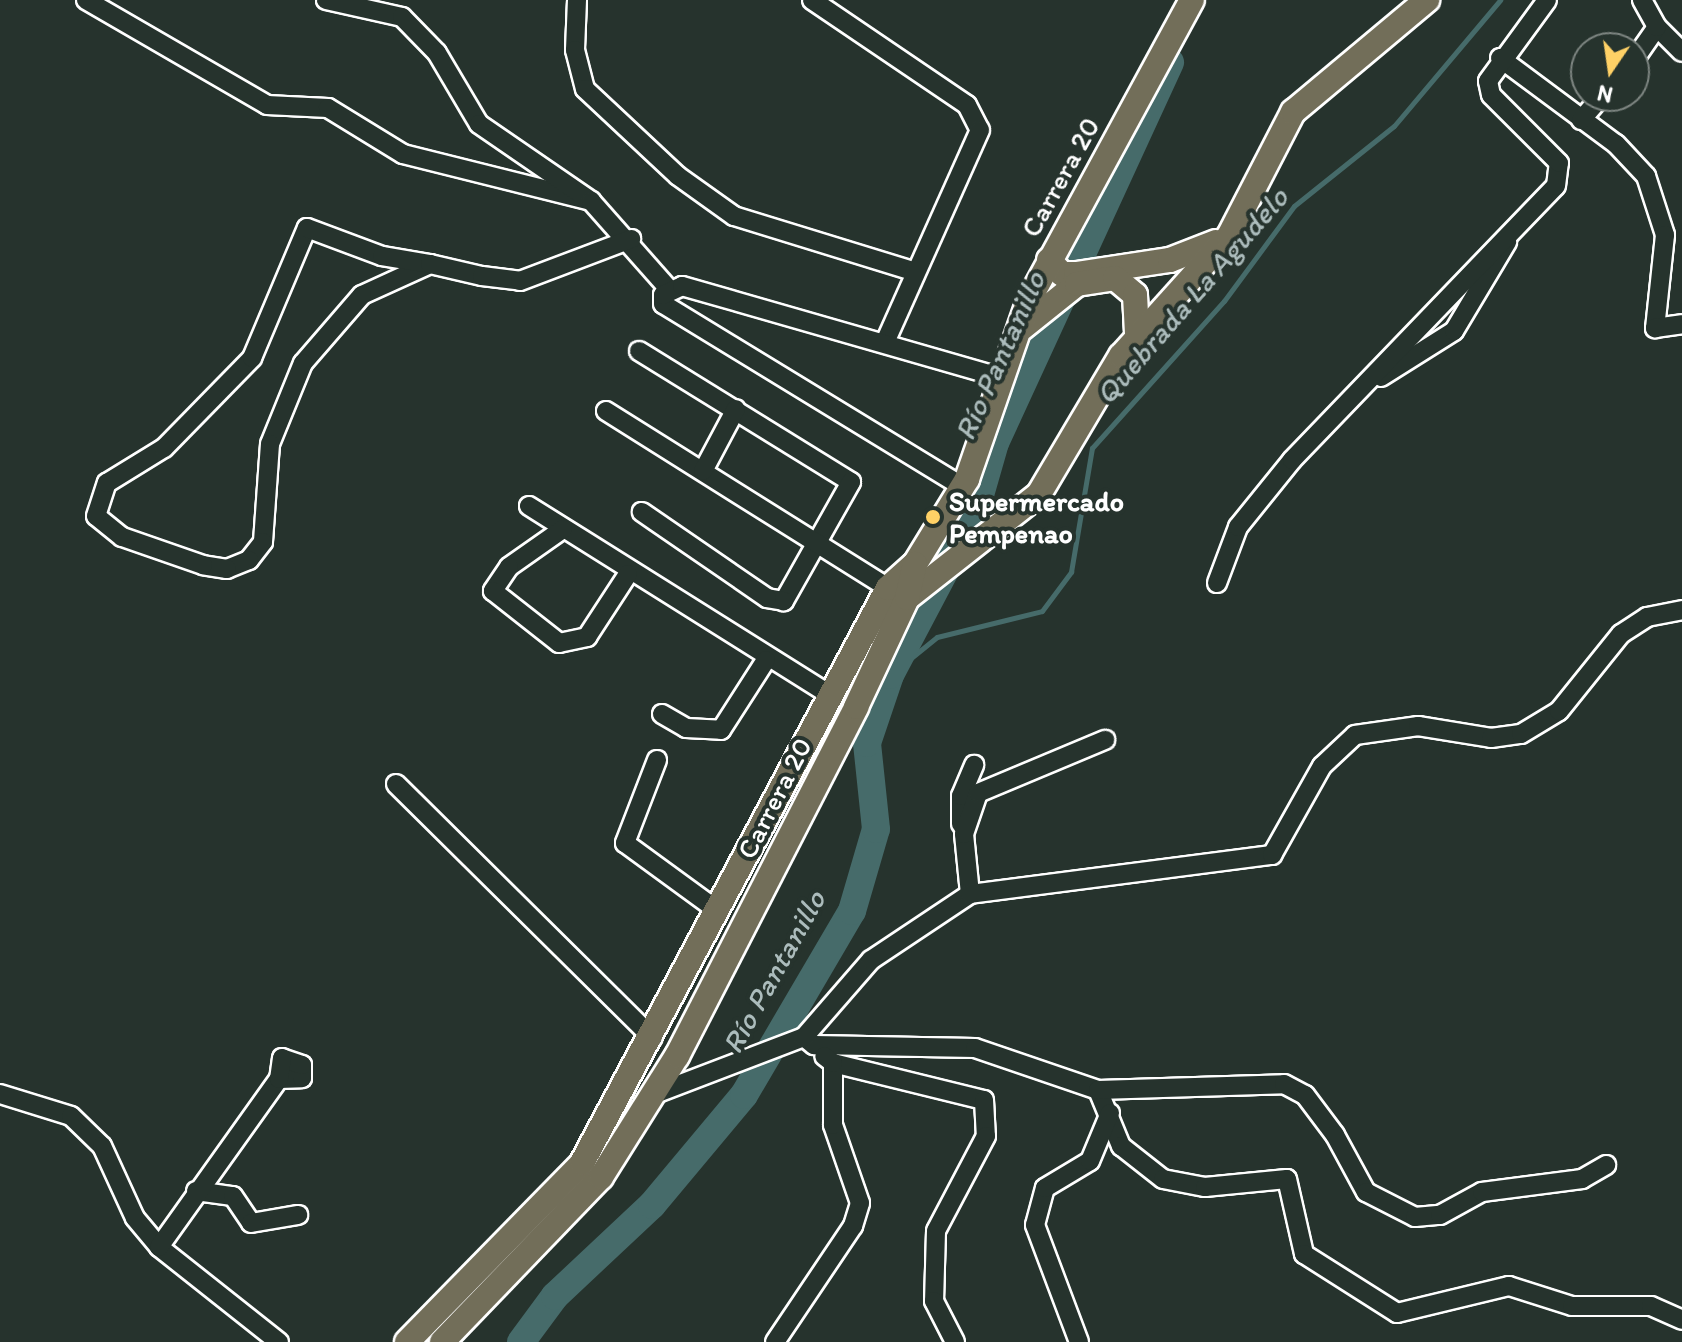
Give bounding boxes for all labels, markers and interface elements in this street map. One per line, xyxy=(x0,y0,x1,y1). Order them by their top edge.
north arrow xyxy=(1570,32,1650,112)
text: N xyxy=(1595,79,1615,109)
street label: Carrera 20 xyxy=(1013,111,1107,243)
water label: Quebrada La Agudelo xyxy=(1088,180,1296,412)
water label: Río Pantanillo xyxy=(947,267,1053,445)
place label: Supermercado Pempenao xyxy=(949,484,1124,550)
marker: Supermercado Pempenao xyxy=(924,508,942,526)
street label: Carrera 20 xyxy=(729,732,819,864)
water label: Río Pantanillo xyxy=(715,885,833,1059)

